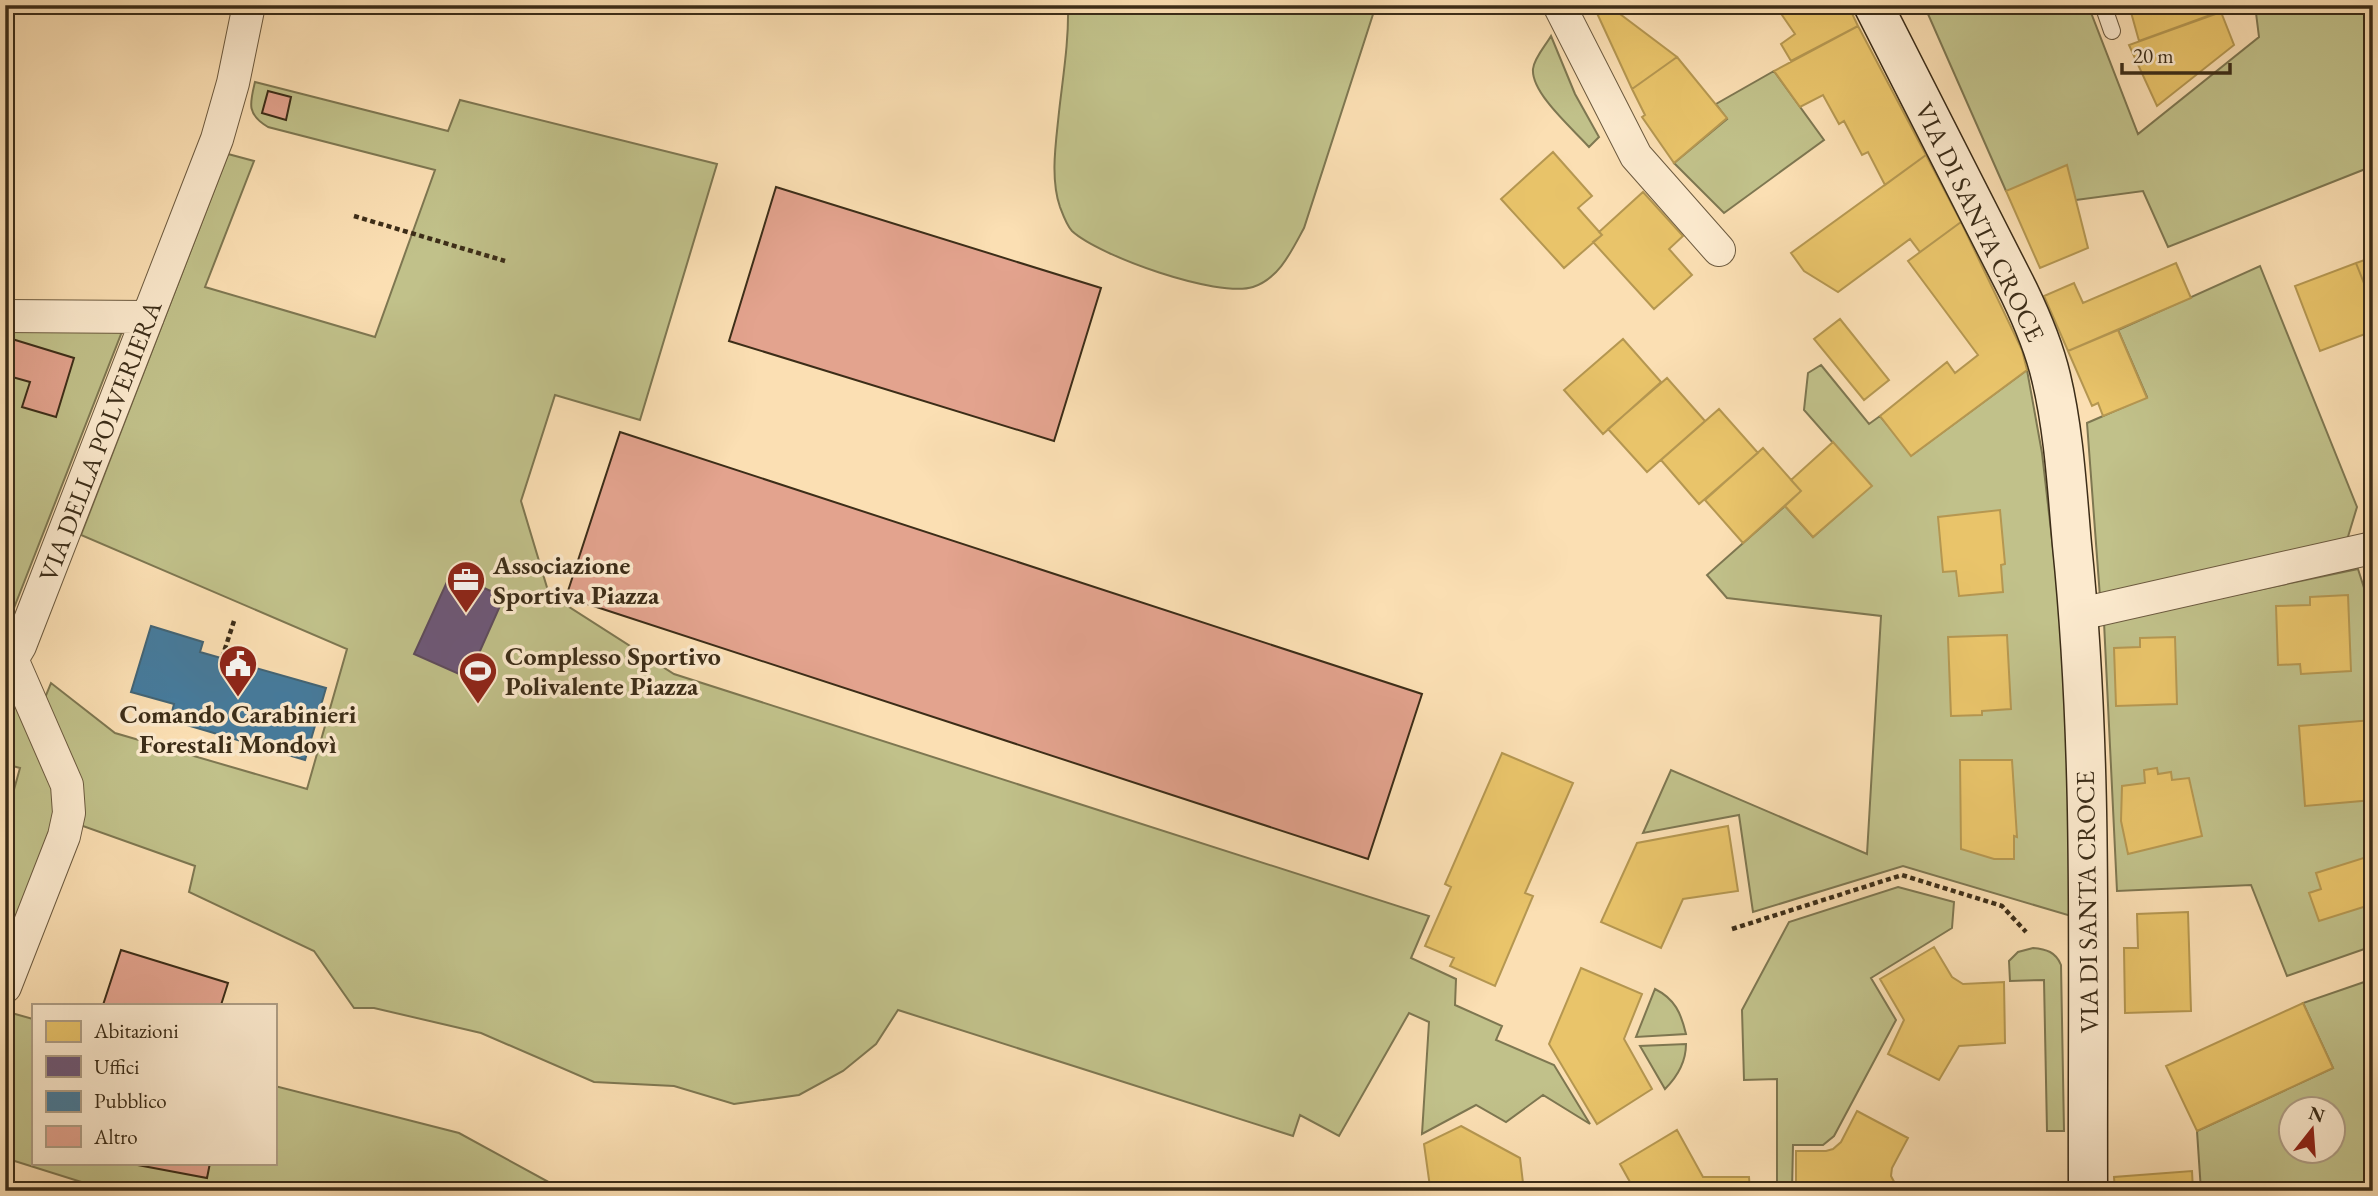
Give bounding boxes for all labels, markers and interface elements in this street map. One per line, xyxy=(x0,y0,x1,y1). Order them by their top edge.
scale bar xyxy=(2122,32,2231,76)
text: 20 m xyxy=(2133,42,2174,69)
street label: VIA DI SANTA CROCE xyxy=(1907,97,2053,348)
street label: VIA DELLA POLVERIERA xyxy=(31,295,170,586)
place label: Associazione Sportiva Piazza xyxy=(492,548,660,612)
office icon: Associazione Sportiva Piazza xyxy=(445,559,487,614)
place label: Complesso Sportivo Polivalente Piazza xyxy=(505,639,721,703)
public building icon: Comando Carabinieri Forestali Mondovì xyxy=(217,643,259,698)
sports icon: Complesso Sportivo Polivalente Piazza xyxy=(457,650,499,705)
place label: Comando Carabinieri Forestali Mondovì xyxy=(120,697,357,761)
street label: VIA DI SANTA CROCE xyxy=(2068,770,2106,1033)
legend xyxy=(32,1004,276,1164)
text: Abitazioni xyxy=(93,1017,179,1044)
text: Uffici xyxy=(94,1053,140,1080)
text: Pubblico xyxy=(94,1087,167,1114)
north arrow xyxy=(2276,1094,2346,1164)
text: N xyxy=(2306,1100,2328,1129)
text: Altro xyxy=(93,1123,138,1150)

